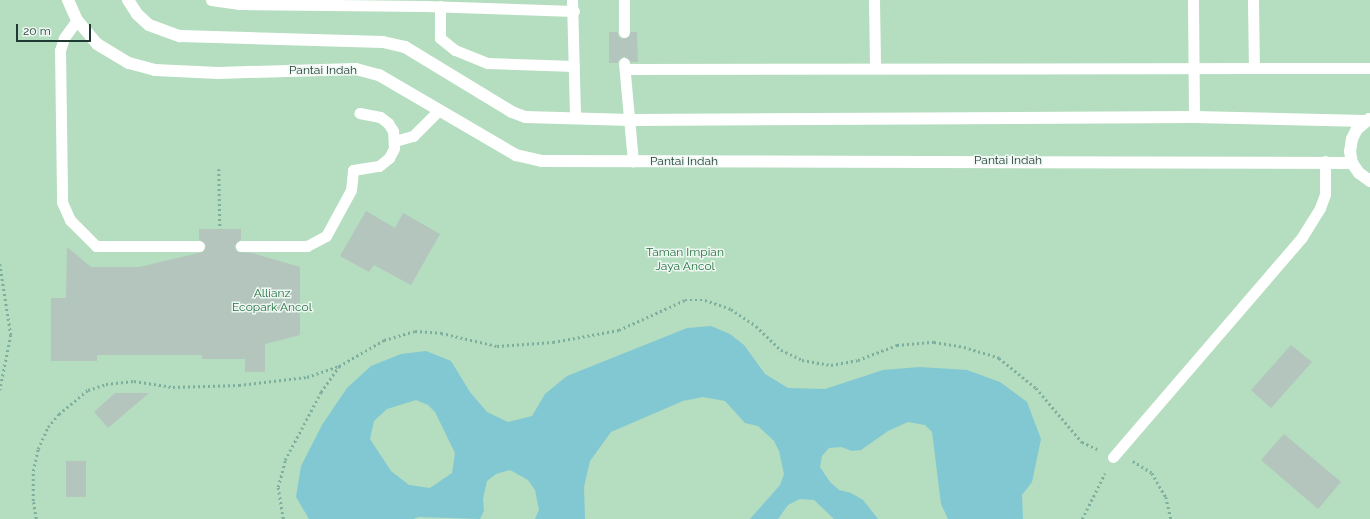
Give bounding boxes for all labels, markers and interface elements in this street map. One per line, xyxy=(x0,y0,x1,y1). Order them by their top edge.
scale bar xyxy=(18,16,93,42)
text: 20 m xyxy=(23,24,51,38)
street label: Pantai Indah xyxy=(289,64,357,78)
street label: Pantai Indah xyxy=(974,154,1042,168)
street label: Pantai Indah xyxy=(650,155,718,169)
park label: Taman Impian Jaya Ancol xyxy=(646,246,724,274)
park label: Allianz Ecopark Ancol xyxy=(232,287,312,315)

